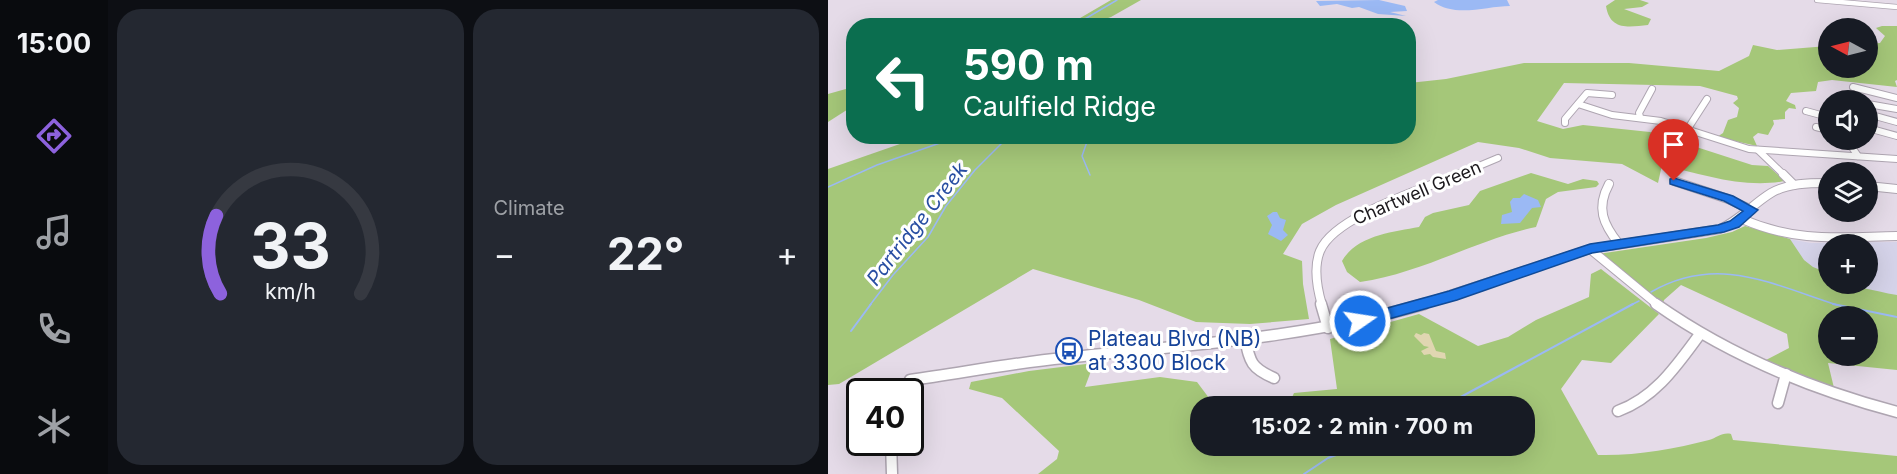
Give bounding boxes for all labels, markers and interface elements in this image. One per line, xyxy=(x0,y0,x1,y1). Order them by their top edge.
north arrow xyxy=(1818,18,1878,78)
map controls xyxy=(1818,18,1878,366)
text: 15:00 xyxy=(17,27,91,60)
text: 590 m xyxy=(963,39,1094,90)
icon: left xyxy=(864,42,942,120)
text: Caulfield Ridge xyxy=(963,90,1156,123)
button: sound xyxy=(1818,90,1878,150)
icon: directions xyxy=(33,115,75,157)
pin xyxy=(1648,119,1699,181)
icon: arrive xyxy=(1657,128,1690,161)
street label: Chartwell Green xyxy=(1349,156,1484,229)
water label: Partridge Creek xyxy=(862,157,973,290)
button: layers xyxy=(1818,162,1878,222)
text: Climate xyxy=(494,196,565,220)
text: 33 xyxy=(250,208,331,283)
icon: music xyxy=(33,211,75,253)
text: 22° xyxy=(607,226,684,281)
text: − xyxy=(494,234,515,274)
text: + xyxy=(776,234,798,274)
button: + xyxy=(1818,234,1878,294)
text: km/h xyxy=(265,278,316,304)
position arrow xyxy=(1328,289,1392,353)
button: − xyxy=(1818,306,1878,366)
icon: phone xyxy=(33,308,75,350)
place label: Plateau Blvd (NB) at 3300 Block xyxy=(1088,326,1262,375)
bus stop icon: Plateau Blvd (NB) at 3300 Block xyxy=(1054,336,1084,366)
speed limit sign: 40 xyxy=(846,378,924,456)
icon: climate xyxy=(33,405,75,447)
text: 15:02 · 2 min · 700 m xyxy=(1252,413,1473,439)

